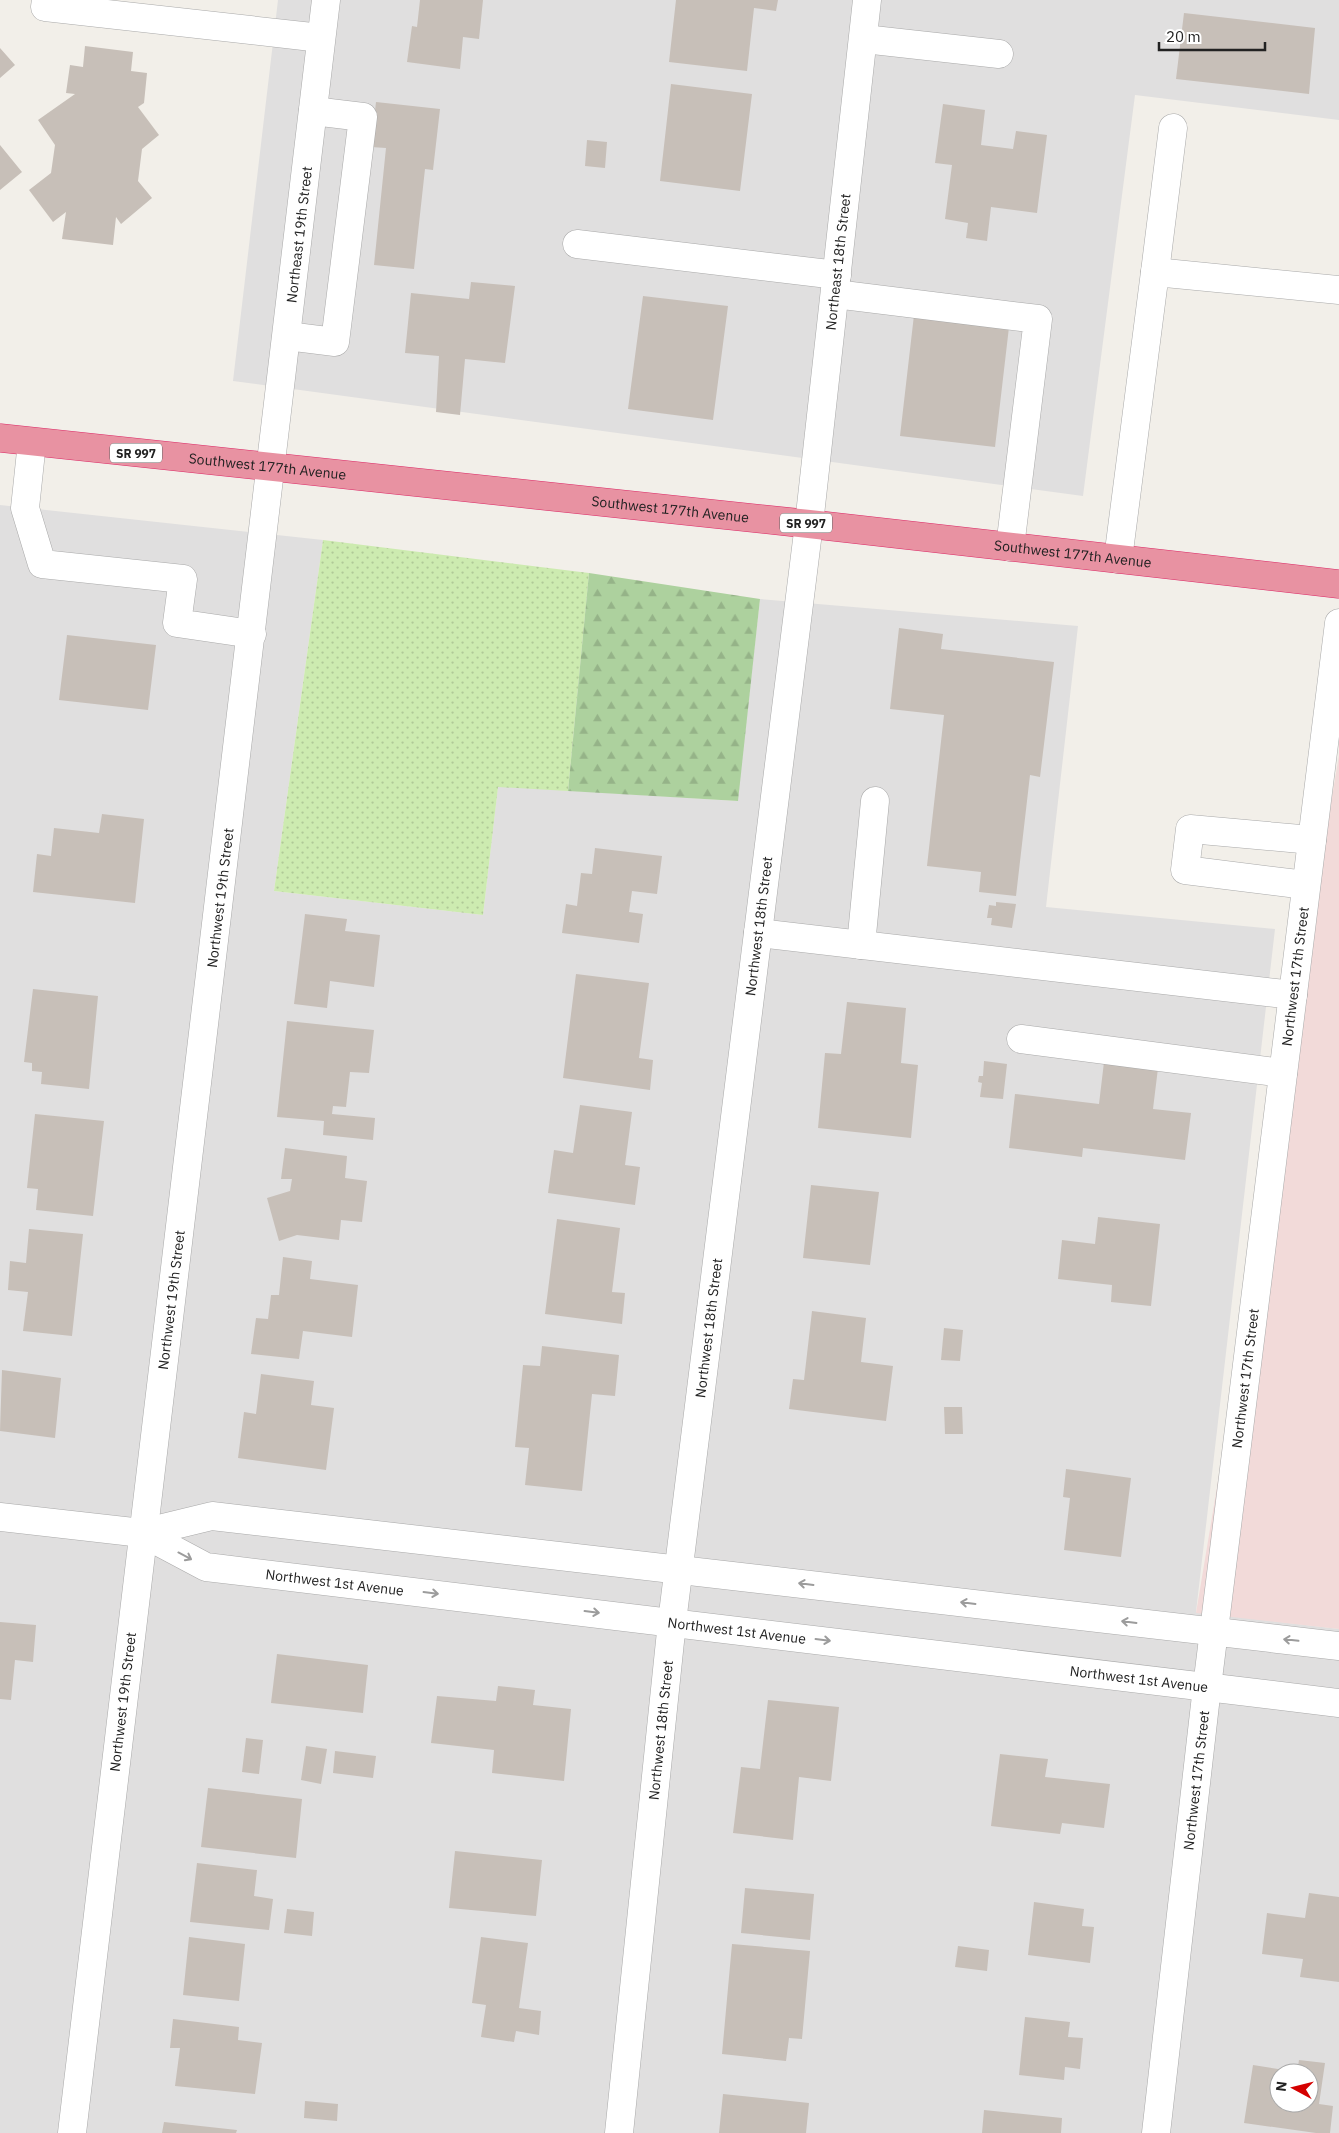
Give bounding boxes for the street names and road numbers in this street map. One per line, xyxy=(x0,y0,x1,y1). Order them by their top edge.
street label: Northeast 19th Street xyxy=(282,165,316,304)
street label: Northeast 18th Street xyxy=(822,193,855,331)
road number: SR 997 xyxy=(110,443,162,462)
street label: Southwest 177th Avenue xyxy=(188,449,347,484)
street label: Southwest 177th Avenue xyxy=(591,492,750,527)
road number: SR 997 xyxy=(780,514,832,532)
street label: Southwest 177th Avenue xyxy=(993,536,1153,572)
street label: Northwest 19th Street xyxy=(203,827,238,969)
street label: Northwest 18th Street xyxy=(741,855,776,997)
street label: Northwest 17th Street xyxy=(1278,905,1313,1047)
street label: Northwest 19th Street xyxy=(154,1229,189,1371)
street label: Northwest 18th Street xyxy=(691,1257,726,1399)
street label: Northwest 17th Street xyxy=(1228,1307,1263,1449)
street label: Northwest 1st Avenue xyxy=(265,1565,405,1600)
street label: Northwest 1st Avenue xyxy=(667,1613,807,1648)
street label: Northwest 19th Street xyxy=(105,1631,140,1773)
street label: Northwest 18th Street xyxy=(645,1659,677,1801)
street label: Northwest 1st Avenue xyxy=(1069,1662,1209,1696)
street label: Northwest 17th Street xyxy=(1179,1709,1213,1851)

